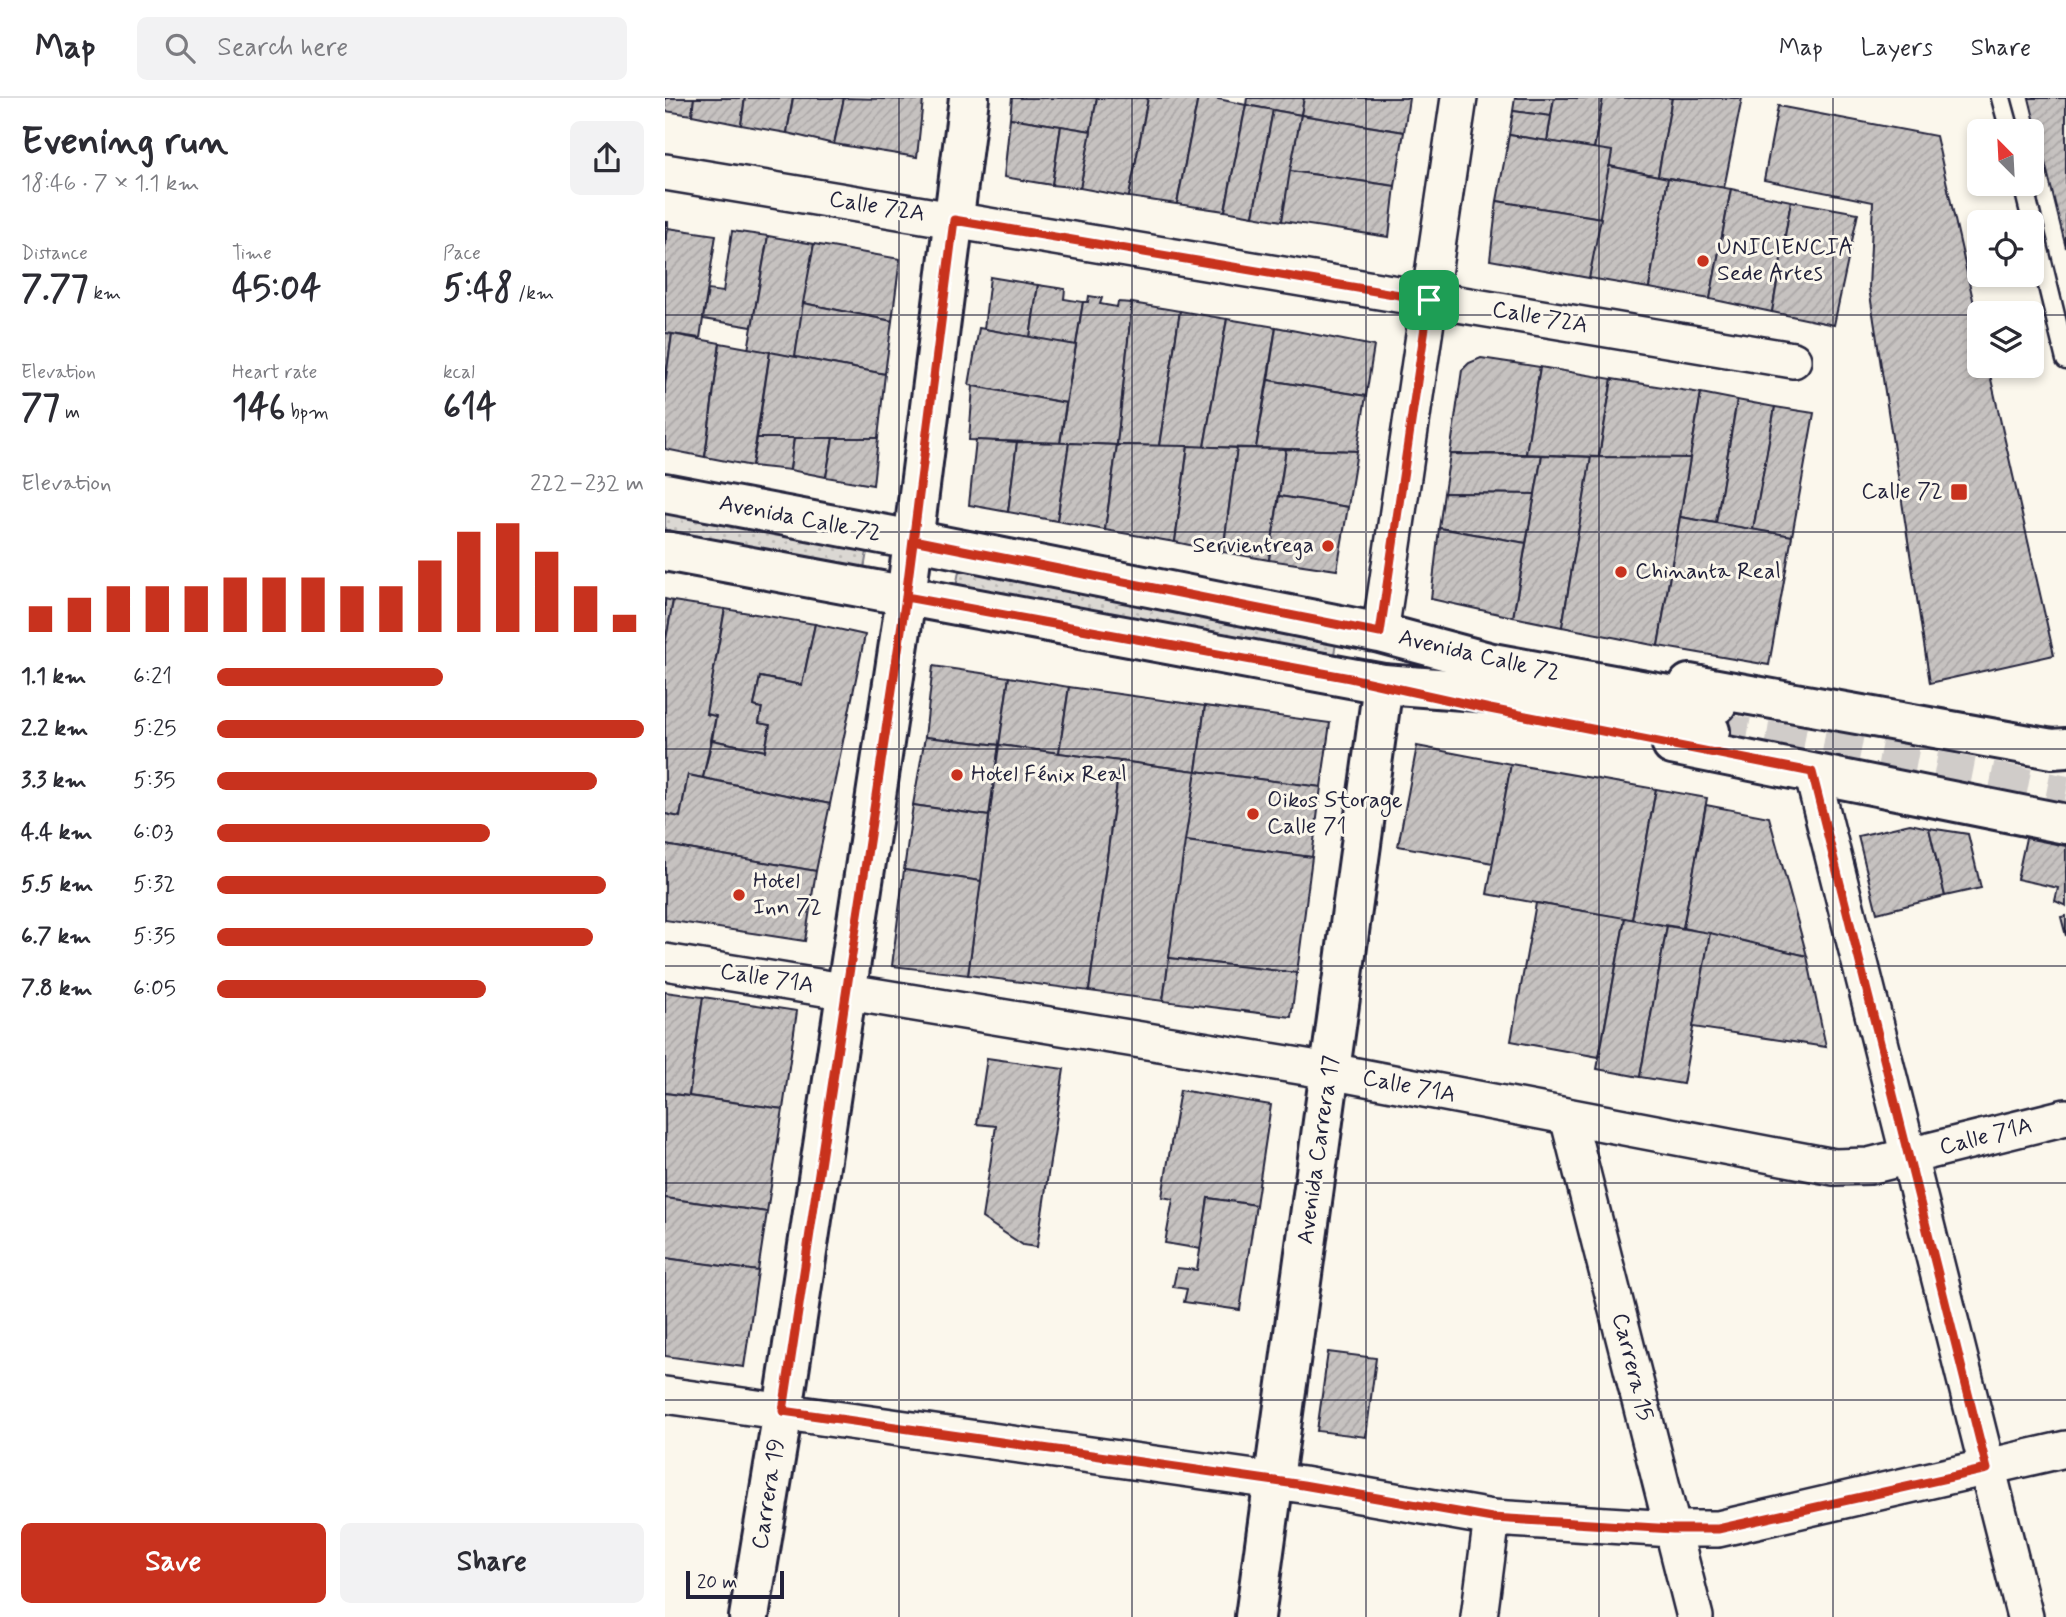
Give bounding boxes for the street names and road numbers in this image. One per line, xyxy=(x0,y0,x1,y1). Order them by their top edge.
street label: Calle 72A xyxy=(827,185,927,229)
street label: Calle 72A xyxy=(1490,295,1590,341)
street label: Avenida Calle 72 xyxy=(716,489,884,549)
street label: Avenida Calle 72 xyxy=(1396,623,1562,689)
street label: Calle 71A xyxy=(718,957,816,1001)
street label: Avenida Carrera 17 xyxy=(1291,1054,1347,1246)
street label: Calle 71A xyxy=(1360,1063,1458,1111)
street label: Calle 71A xyxy=(1936,1111,2036,1163)
street label: Carrera 15 xyxy=(1604,1310,1660,1424)
street label: Carrera 19 xyxy=(745,1436,793,1552)

